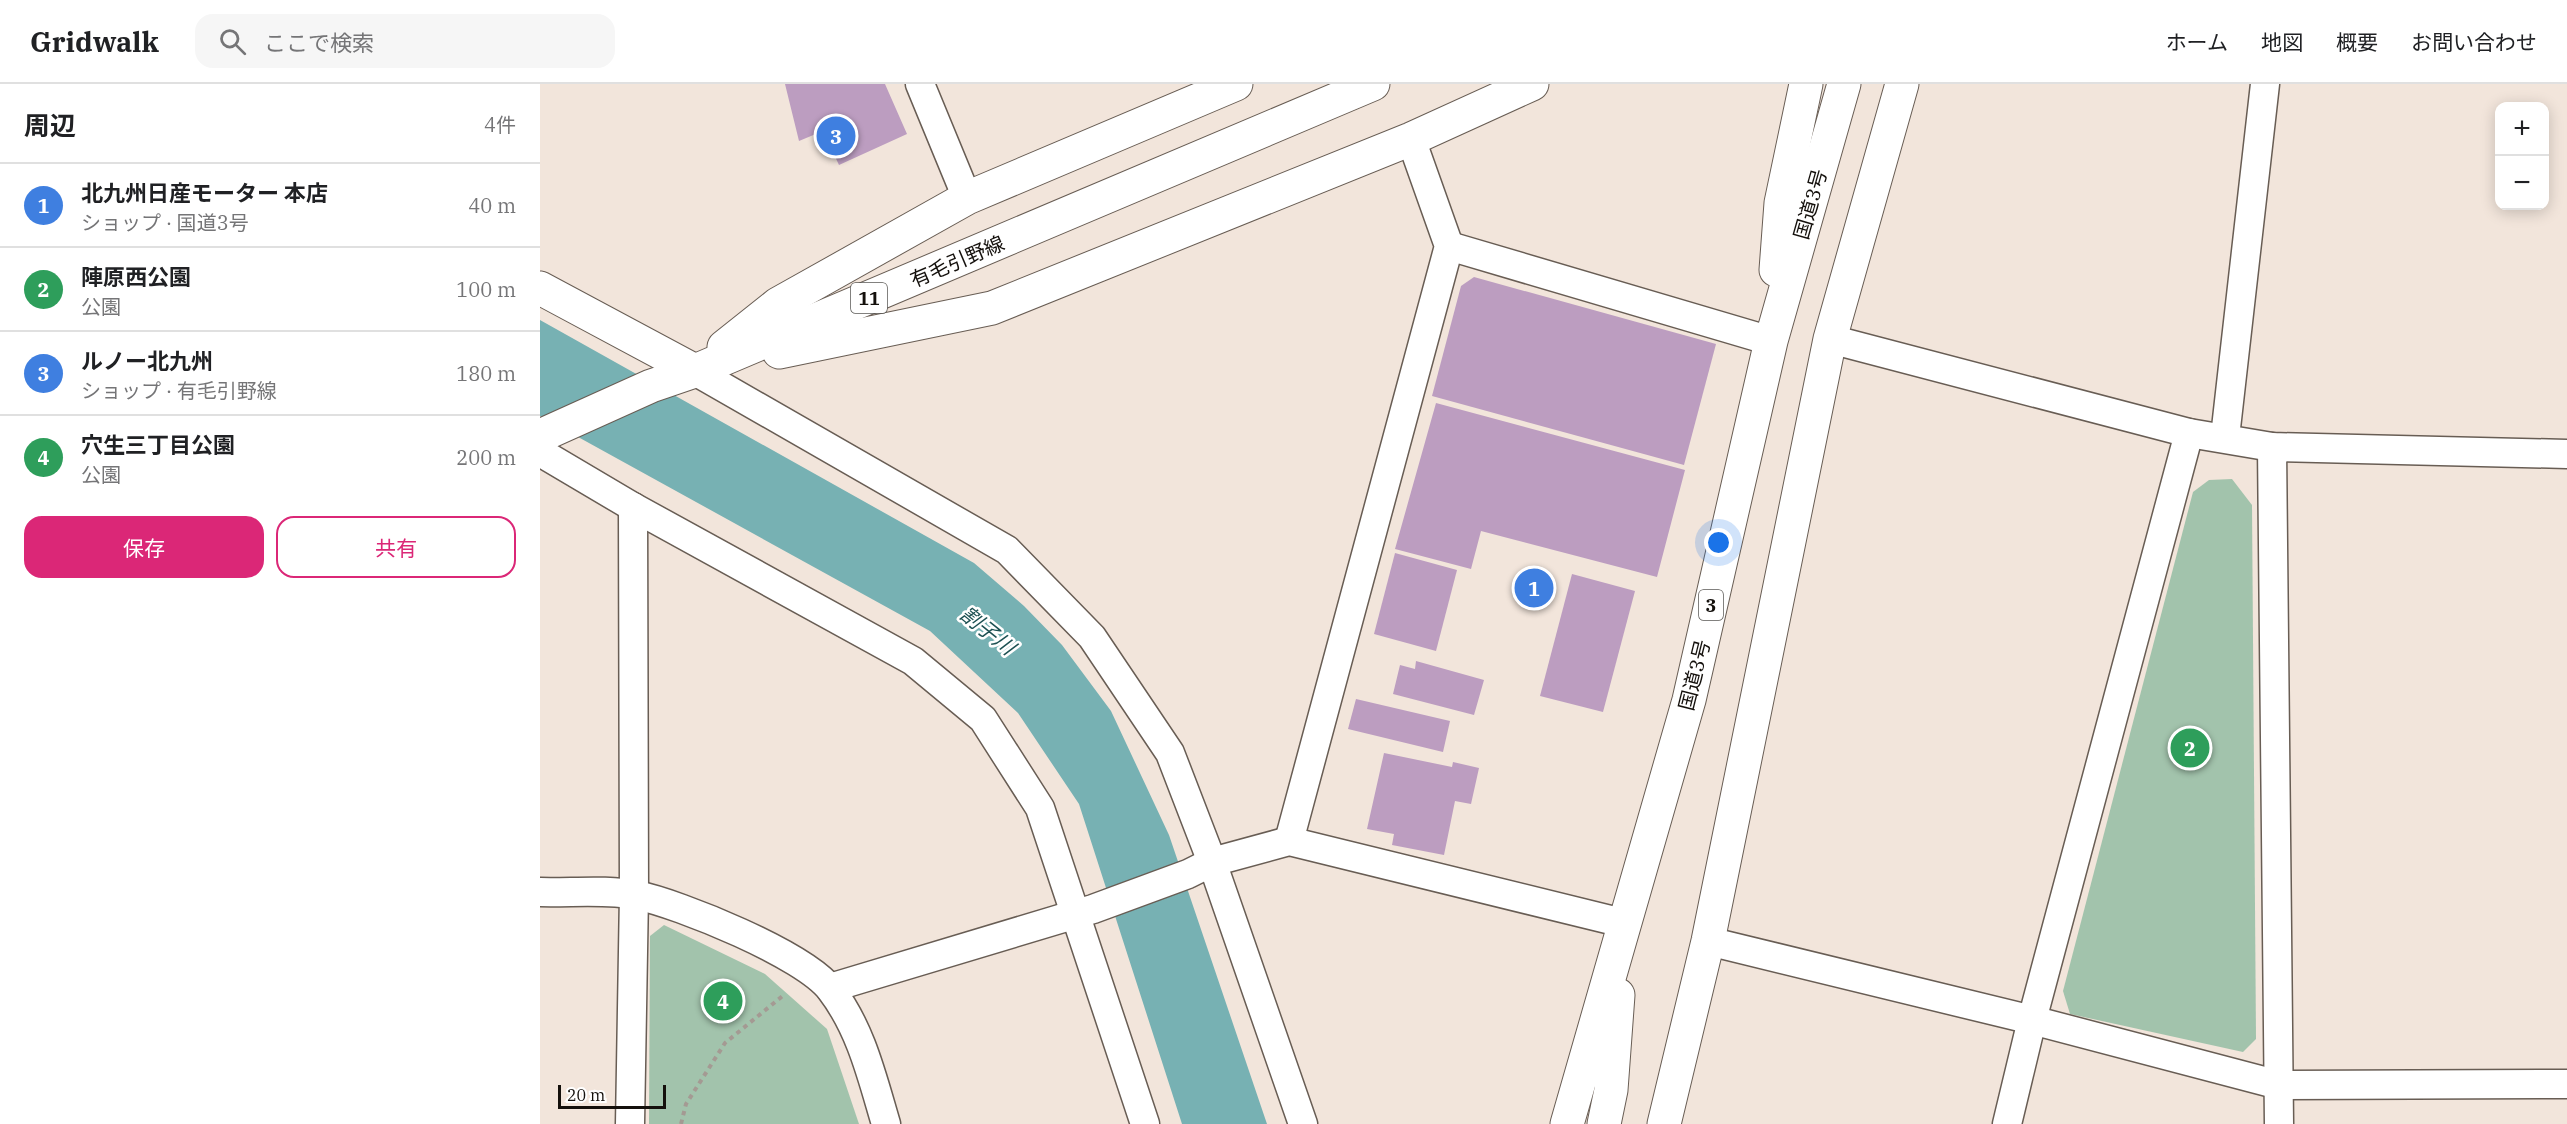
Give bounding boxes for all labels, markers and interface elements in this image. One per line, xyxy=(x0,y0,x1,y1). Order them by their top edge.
search box xyxy=(195,14,615,68)
text: Gridwalk xyxy=(30,23,159,60)
icon: search xyxy=(216,25,249,58)
text: ここで検索 xyxy=(264,28,374,57)
text: ホーム xyxy=(2166,28,2228,56)
text: 地図 xyxy=(2261,28,2303,56)
text: 概要 xyxy=(2336,28,2378,56)
text: お問い合わせ xyxy=(2411,28,2537,56)
map controls xyxy=(2495,102,2549,210)
button: + xyxy=(2495,102,2549,156)
text: 周辺 xyxy=(24,108,76,142)
text: 4件 xyxy=(484,111,516,138)
pin: 3 xyxy=(816,113,856,158)
button: − xyxy=(2495,156,2549,210)
street label: 国道3号 xyxy=(1787,166,1833,242)
text: 北九州日産モーター 本店 xyxy=(81,178,328,207)
text: 1 xyxy=(38,192,50,219)
text: 40 m xyxy=(468,192,516,219)
text: ショップ · 国道3号 xyxy=(81,209,249,236)
street label: 有毛引野線 xyxy=(906,229,1008,293)
text: 陣原西公園 xyxy=(81,262,191,291)
text: 2 xyxy=(38,276,50,303)
text: 100 m xyxy=(456,276,516,303)
road number: 11 xyxy=(851,283,887,313)
text: 公園 xyxy=(81,293,121,320)
text: ルノー北九州 xyxy=(81,346,213,375)
text: 3 xyxy=(38,360,50,387)
text: 180 m xyxy=(456,360,516,387)
text: ショップ · 有毛引野線 xyxy=(81,377,277,404)
text: 穴生三丁目公園 xyxy=(81,430,235,459)
text: 4 xyxy=(38,444,50,471)
text: 200 m xyxy=(456,444,516,471)
text: 公園 xyxy=(81,461,121,488)
button: 保存 xyxy=(24,516,264,578)
button: 共有 xyxy=(276,516,516,578)
your location xyxy=(1704,528,1733,557)
pin: 1 xyxy=(1514,566,1554,610)
road number: 3 xyxy=(1699,590,1723,620)
water label: 割子川 xyxy=(955,599,1023,662)
street label: 国道3号 xyxy=(1672,637,1716,713)
pin: 2 xyxy=(2170,726,2210,770)
pin: 4 xyxy=(704,978,742,1024)
scale bar xyxy=(558,1082,666,1110)
text: 20 m xyxy=(567,1085,605,1105)

